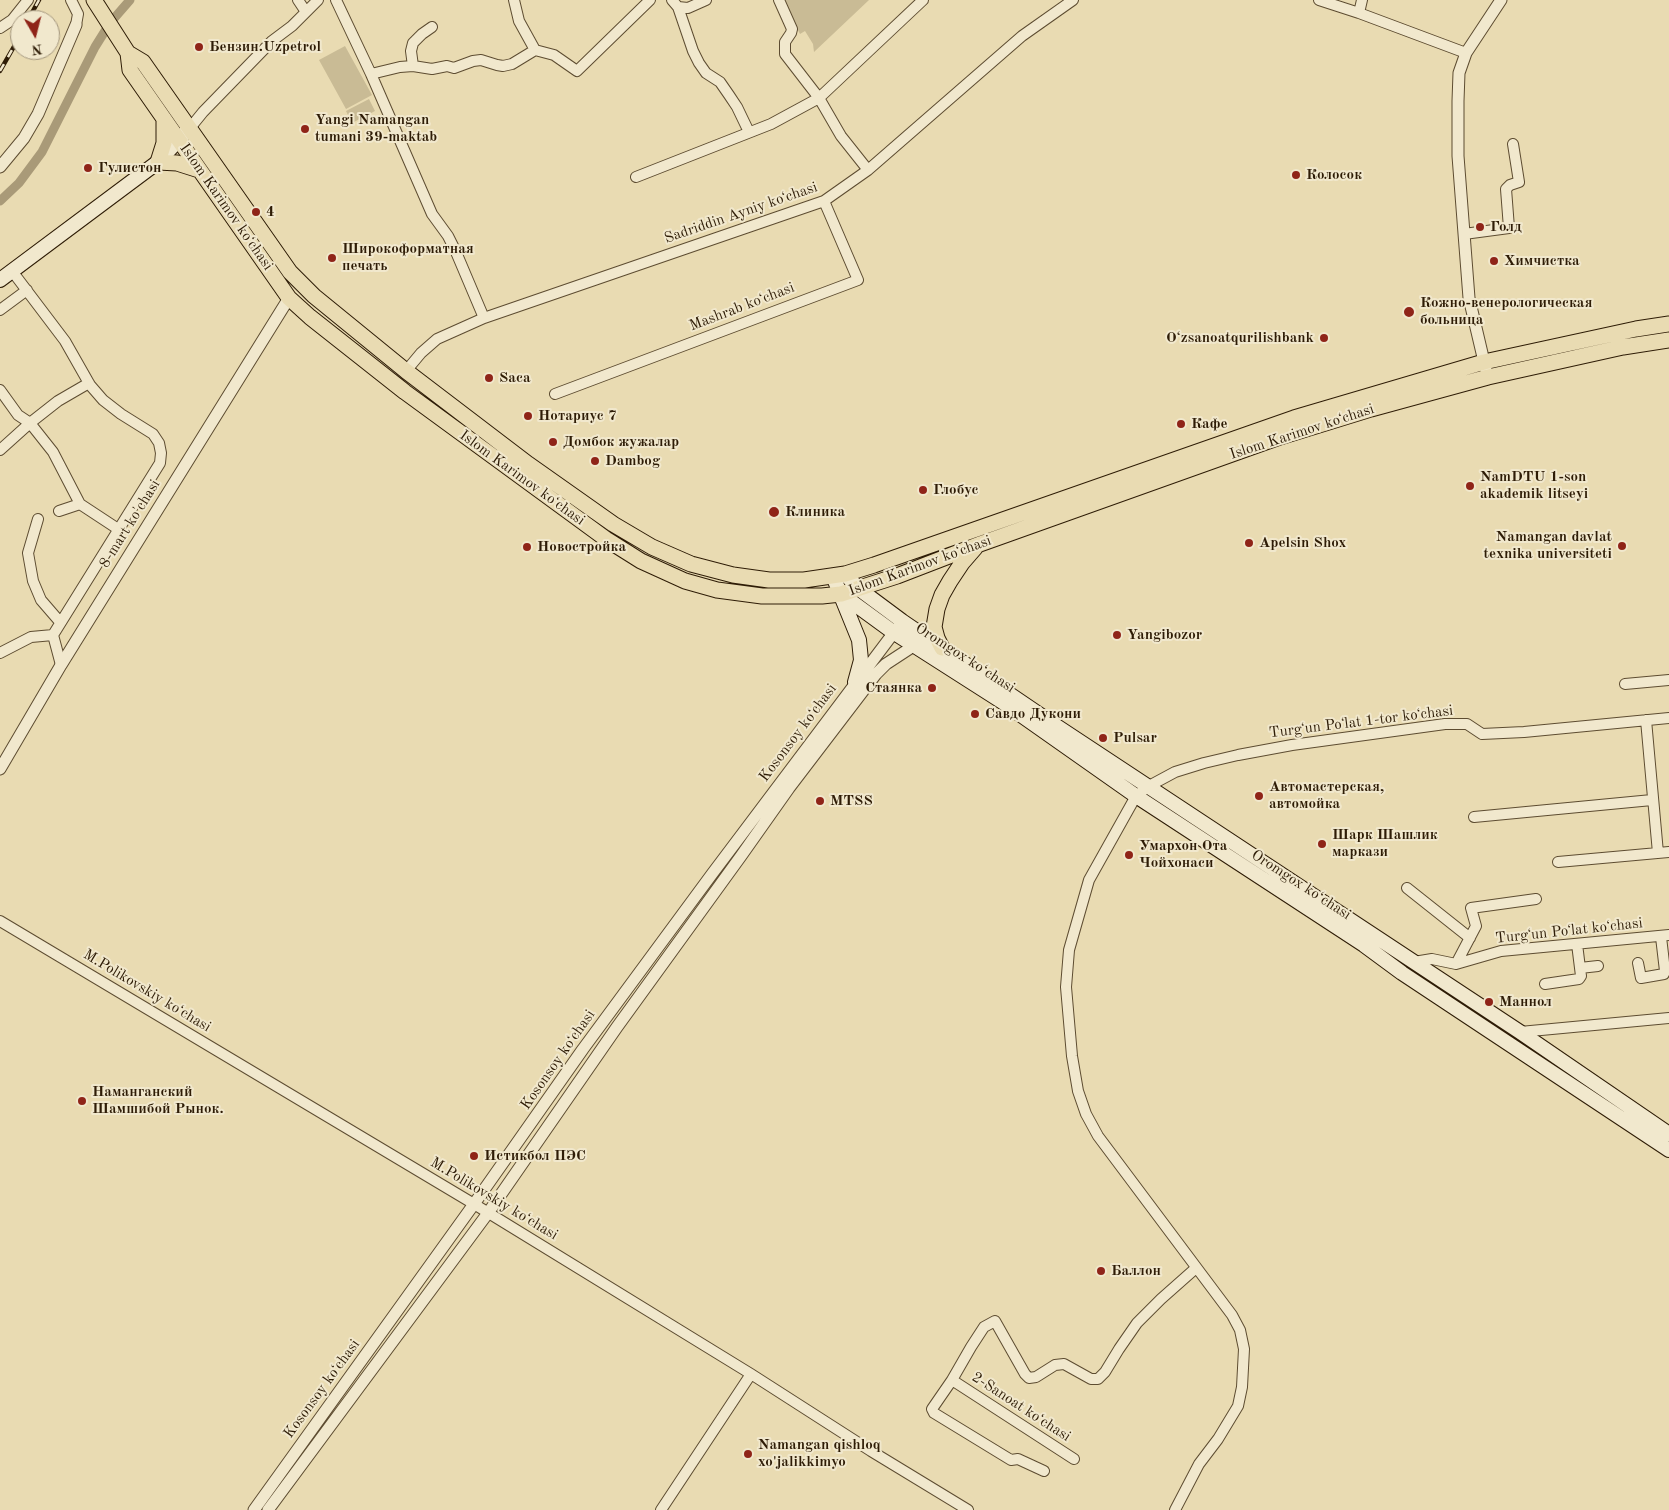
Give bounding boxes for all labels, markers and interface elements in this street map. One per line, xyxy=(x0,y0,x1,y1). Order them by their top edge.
north arrow xyxy=(10,10,60,60)
place label: Бензин.Uzpetrol xyxy=(209,38,321,56)
text: N xyxy=(31,41,43,57)
marker: Бензин.Uzpetrol xyxy=(193,41,205,53)
place label: Yangi Namangan tumani 39-maktab xyxy=(315,111,437,146)
marker: Yangi Namangan tumani 39-maktab xyxy=(299,123,311,135)
street label: Islom Karimov koʻchasi xyxy=(175,140,277,274)
place label: Гулистон xyxy=(98,159,161,177)
marker: Гулистон xyxy=(82,162,94,174)
place label: Колосок xyxy=(1306,166,1362,184)
marker: Колосок xyxy=(1290,169,1302,181)
street label: Sadriddin Ayniy koʻchasi xyxy=(662,178,820,248)
place label: 4 xyxy=(266,203,275,221)
marker: 4 xyxy=(250,206,262,218)
place label: Голд xyxy=(1490,218,1522,236)
marker: Голд xyxy=(1474,221,1486,233)
place label: Широкоформатная печать xyxy=(342,240,474,275)
marker: Широкоформатная печать xyxy=(326,252,338,264)
place label: Химчистка xyxy=(1504,252,1580,270)
marker: Химчистка xyxy=(1488,255,1500,267)
street label: Mashrab koʻchasi xyxy=(687,279,797,335)
place label: Кожно-венерологическая больница xyxy=(1420,294,1592,329)
marker: Кожно-венерологическая больница xyxy=(1402,305,1416,319)
place label: Oʻzsanoatqurilishbank xyxy=(1166,329,1314,347)
marker: Oʻzsanoatqurilishbank xyxy=(1318,332,1330,344)
place label: Saca xyxy=(499,369,531,387)
marker: Saca xyxy=(483,372,495,384)
street label: Islom Karimov koʻchasi xyxy=(1228,400,1376,464)
place label: Нотариус 7 xyxy=(538,407,617,425)
marker: Нотариус 7 xyxy=(522,410,534,422)
place label: Кафе xyxy=(1191,415,1227,433)
marker: Кафе xyxy=(1175,418,1187,430)
street label: Islom Karimov koʻchasi xyxy=(456,426,588,530)
place label: Домбок жужалар xyxy=(563,433,679,451)
marker: Домбок жужалар xyxy=(547,436,559,448)
place label: Dambog xyxy=(605,452,660,470)
marker: Dambog xyxy=(589,455,601,467)
place label: NamDTU 1-son akademik litseyi xyxy=(1480,468,1588,503)
street label: 8-mart ko'chasi xyxy=(96,477,164,571)
marker: NamDTU 1-son akademik litseyi xyxy=(1464,480,1476,492)
place label: Глобус xyxy=(933,481,979,499)
marker: Глобус xyxy=(917,484,929,496)
place label: Клиника xyxy=(785,503,845,521)
marker: Клиника xyxy=(767,505,781,519)
place label: Namangan davlat texnika universiteti xyxy=(1484,528,1612,563)
street label: Islom Karimov koʻchasi xyxy=(846,532,994,600)
place label: Apelsin Shox xyxy=(1259,534,1346,552)
marker: Apelsin Shox xyxy=(1243,537,1255,549)
place label: Новостройка xyxy=(537,538,626,556)
marker: Namangan davlat texnika universiteti xyxy=(1616,540,1628,552)
marker: Новостройка xyxy=(521,541,533,553)
street label: Oromgox ko‘chasi xyxy=(912,619,1018,697)
place label: Yangibozor xyxy=(1127,626,1202,644)
marker: Yangibozor xyxy=(1111,629,1123,641)
place label: Стаянка xyxy=(865,679,922,697)
street label: Kosonsoy koʻchasi xyxy=(755,681,841,785)
marker: Стаянка xyxy=(926,682,938,694)
street label: Turgʻun Poʻlat 1-tor koʻchasi xyxy=(1268,702,1454,742)
place label: Савдо Дукони xyxy=(985,705,1081,723)
marker: Савдо Дукони xyxy=(969,708,981,720)
place label: Pulsar xyxy=(1113,729,1157,747)
marker: Pulsar xyxy=(1097,732,1109,744)
place label: Автомастерская, автомойка xyxy=(1269,778,1384,813)
marker: Автомастерская, автомойка xyxy=(1253,790,1265,802)
place label: MTSS xyxy=(830,792,873,810)
marker: MTSS xyxy=(814,795,826,807)
place label: Шарк Шашлик маркази xyxy=(1332,826,1438,861)
place label: Умархон Ота Чойхонаси xyxy=(1139,837,1227,872)
marker: Шарк Шашлик маркази xyxy=(1316,838,1328,850)
street label: Oromgox ko‘chasi xyxy=(1248,846,1354,924)
marker: Умархон Ота Чойхонаси xyxy=(1123,849,1135,861)
street label: Turgʻun Poʻlat koʻchasi xyxy=(1494,914,1644,948)
street label: M.Polikovskiy koʻchasi xyxy=(80,946,214,1036)
place label: Маннол xyxy=(1499,993,1552,1011)
marker: Маннол xyxy=(1483,996,1495,1008)
street label: Kosonsoy koʻchasi xyxy=(517,1007,599,1113)
place label: Наманганский Шамшибой Рынок. xyxy=(92,1083,224,1118)
marker: Наманганский Шамшибой Рынок. xyxy=(76,1095,88,1107)
place label: Истикбол ПЭС xyxy=(484,1147,586,1165)
marker: Истикбол ПЭС xyxy=(468,1150,480,1162)
street label: M.Polikovskiy koʻchasi xyxy=(427,1154,561,1244)
place label: Баллон xyxy=(1111,1262,1161,1280)
marker: Баллон xyxy=(1095,1265,1107,1277)
street label: Kosonsoy koʻchasi xyxy=(280,1336,364,1442)
street label: 2-Sanoat koʻchasi xyxy=(968,1368,1074,1446)
place label: Namangan qishloq xo'jalikkimyo xyxy=(758,1436,881,1471)
marker: Namangan qishloq xo'jalikkimyo xyxy=(742,1448,754,1460)

